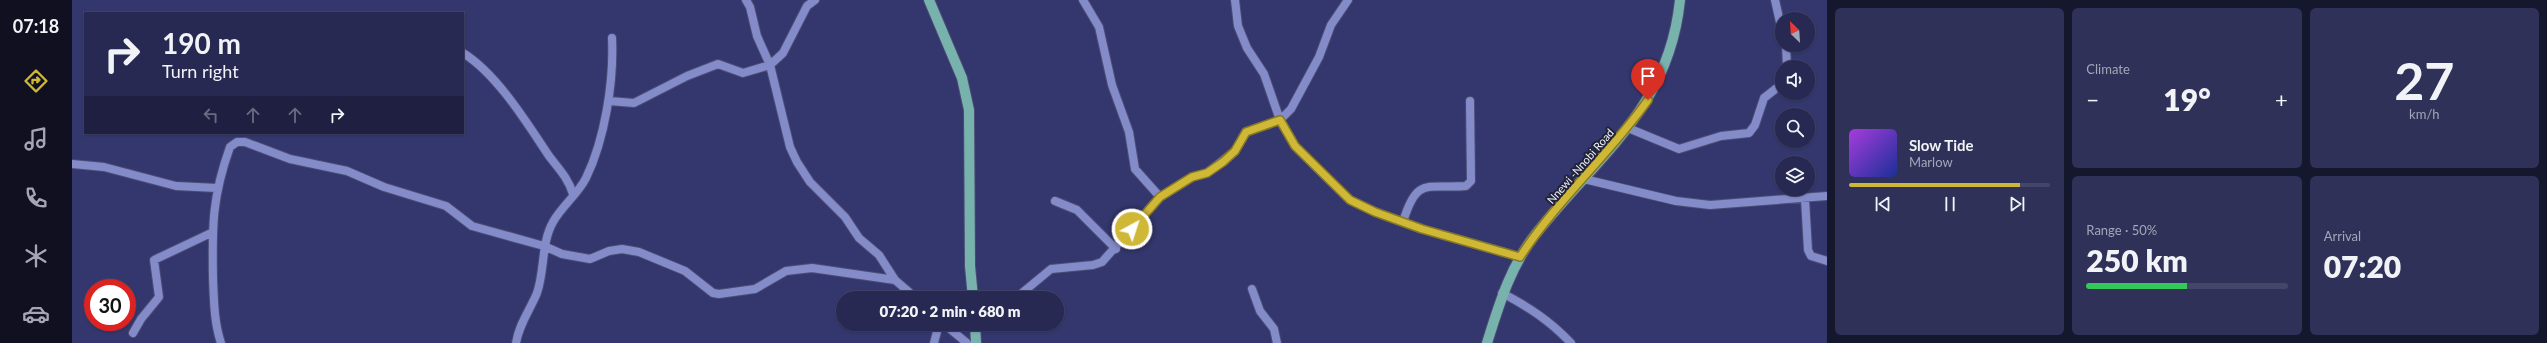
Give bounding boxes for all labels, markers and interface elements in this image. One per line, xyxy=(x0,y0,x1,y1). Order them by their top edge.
north arrow xyxy=(1775,12,1815,52)
map controls xyxy=(1775,12,1815,196)
text: 07:18 xyxy=(13,15,59,37)
text: 190 m xyxy=(162,26,241,60)
icon: right xyxy=(96,28,148,80)
text: 27 xyxy=(2394,49,2454,111)
pin xyxy=(1631,59,1665,100)
text: Turn right xyxy=(162,60,239,82)
button: sound xyxy=(1775,60,1815,100)
text: Climate xyxy=(2086,61,2130,77)
icon: arrive xyxy=(1637,65,1659,87)
icon: directions xyxy=(22,67,50,95)
text: 19° xyxy=(2163,81,2211,117)
text: − xyxy=(2086,86,2099,113)
text: + xyxy=(2275,86,2288,113)
icon: left xyxy=(200,104,222,126)
icon: ahead xyxy=(242,104,264,126)
icon: ahead xyxy=(284,104,306,126)
icon: right xyxy=(326,104,348,126)
text: km/h xyxy=(2409,106,2440,122)
button: search xyxy=(1775,108,1815,148)
icon: music xyxy=(22,125,50,153)
street label: Nnewi -Nnobi Road xyxy=(1544,126,1616,206)
text: Slow Tide xyxy=(1909,136,1974,154)
text: Marlow xyxy=(1909,154,1953,170)
button: layers xyxy=(1775,156,1815,196)
icon: phone xyxy=(22,184,50,212)
icon: previous xyxy=(1872,193,1894,215)
icon: pause xyxy=(1939,193,1961,215)
icon: next xyxy=(2006,193,2028,215)
position arrow xyxy=(1111,208,1153,250)
text: Range · 50% xyxy=(2086,222,2157,238)
text: Arrival xyxy=(2324,228,2361,244)
icon: climate xyxy=(22,242,50,270)
text: 250 km xyxy=(2086,242,2188,278)
text: 07:20 xyxy=(2324,248,2401,284)
speed limit sign: 30 xyxy=(84,279,136,331)
icon: car xyxy=(22,300,50,328)
text: 07:20 · 2 min · 680 m xyxy=(879,302,1021,320)

